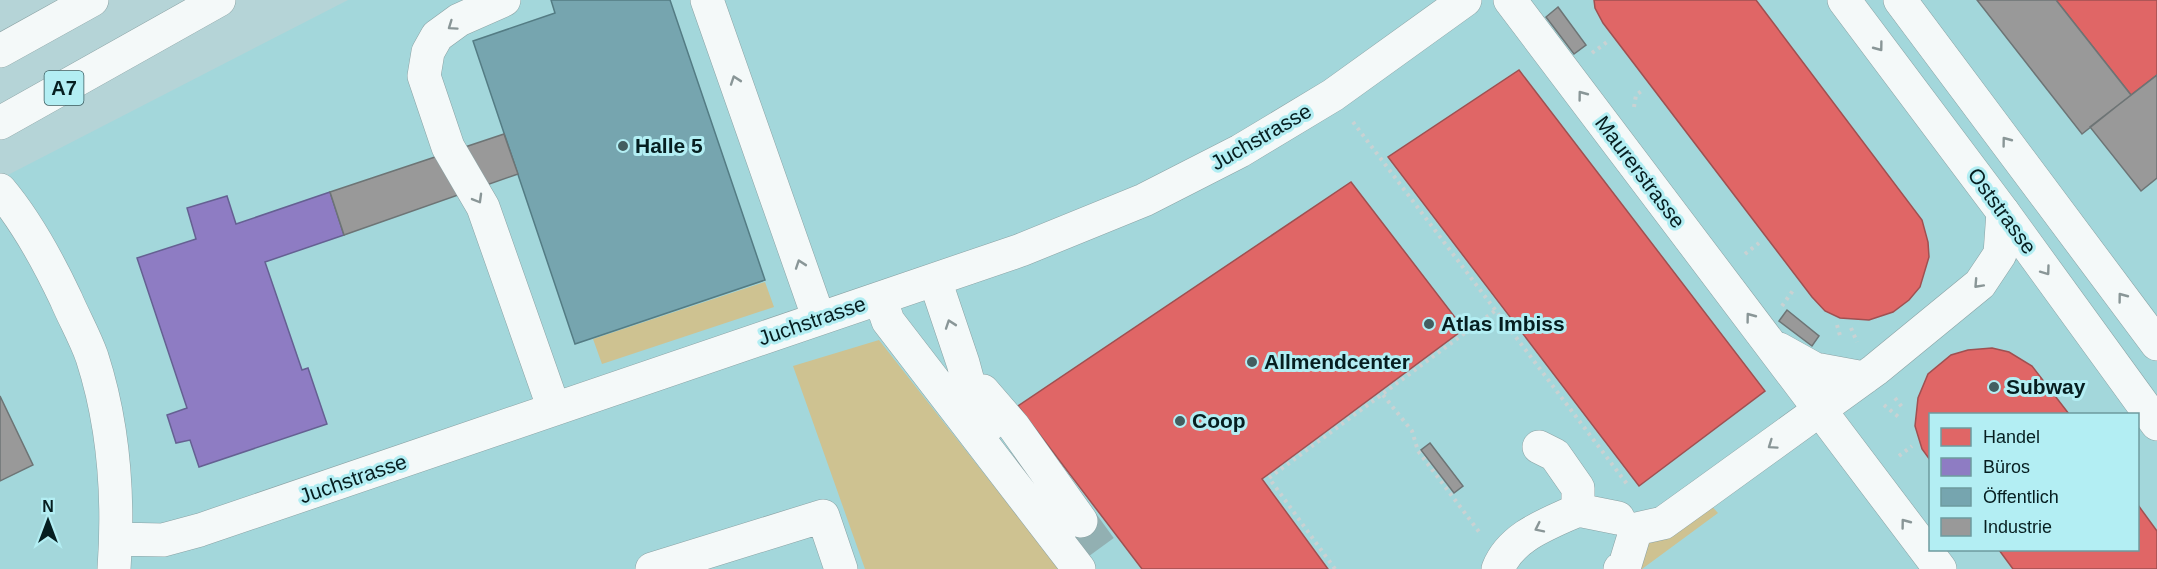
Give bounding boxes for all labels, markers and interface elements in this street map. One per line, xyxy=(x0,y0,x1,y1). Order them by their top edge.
one-way arrow xyxy=(447,19,458,30)
one-way arrow xyxy=(1872,40,1883,51)
road number: A7 xyxy=(44,71,84,105)
one-way arrow xyxy=(730,75,743,86)
one-way arrow xyxy=(1578,90,1589,101)
street label: Juchstrasse xyxy=(1206,99,1315,175)
street label: Maurerstrasse xyxy=(1591,111,1690,232)
place label: Halle 5 xyxy=(635,134,703,157)
one-way arrow xyxy=(2002,136,2013,147)
marker: Halle 5 xyxy=(616,139,630,153)
street label: Oststrasse xyxy=(1964,163,2041,258)
one-way arrow xyxy=(471,193,482,203)
one-way arrow xyxy=(795,259,808,270)
one-way arrow xyxy=(2038,264,2049,275)
one-way arrow xyxy=(1974,277,1985,287)
street label: Juchstrasse xyxy=(755,291,869,350)
one-way arrow xyxy=(2118,293,2129,304)
place label: Atlas Imbiss xyxy=(1441,312,1565,335)
one-way arrow xyxy=(1746,313,1757,324)
marker: Atlas Imbiss xyxy=(1422,317,1436,331)
one-way arrow xyxy=(945,319,957,329)
place label: Allmendcenter xyxy=(1264,350,1410,373)
marker: Allmendcenter xyxy=(1245,355,1259,369)
place label: Subway xyxy=(2006,375,2086,398)
marker: Subway xyxy=(1987,380,2001,394)
place label: Coop xyxy=(1192,409,1246,432)
legend xyxy=(1929,413,2139,551)
marker: Coop xyxy=(1173,414,1187,428)
text: Handel xyxy=(1983,427,2040,447)
one-way arrow xyxy=(1768,438,1779,449)
street label: Juchstrasse xyxy=(296,449,410,508)
text: Büros xyxy=(1983,457,2030,477)
text: Öffentlich xyxy=(1983,487,2059,507)
north arrow xyxy=(18,491,78,551)
text: N xyxy=(42,498,54,515)
text: Industrie xyxy=(1983,517,2052,537)
one-way arrow xyxy=(1901,518,1912,529)
one-way arrow xyxy=(1535,521,1546,532)

